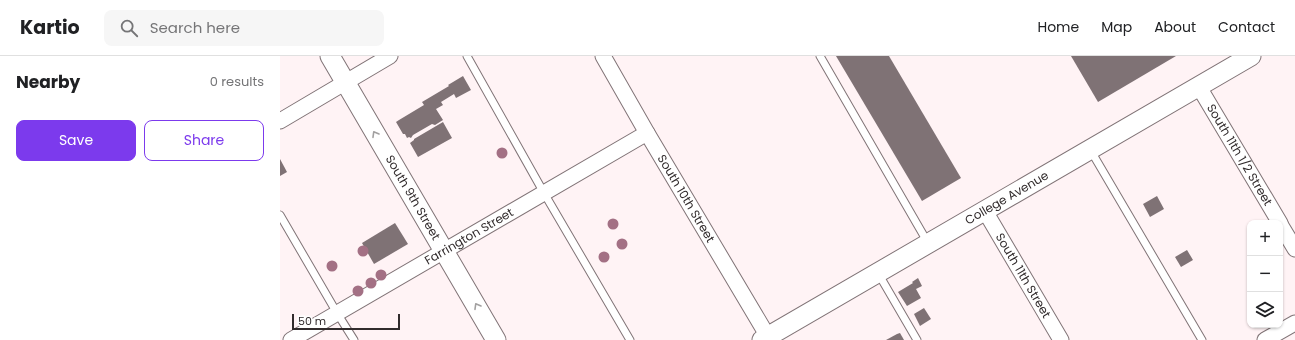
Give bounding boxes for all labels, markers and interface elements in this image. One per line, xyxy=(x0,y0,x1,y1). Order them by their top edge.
search box xyxy=(104,10,384,46)
text: Kartio xyxy=(20,14,80,41)
icon: search xyxy=(118,17,140,39)
text: Search here xyxy=(150,17,240,38)
text: Home xyxy=(1037,17,1079,37)
text: Map xyxy=(1101,17,1132,37)
text: About xyxy=(1154,17,1196,37)
text: Contact xyxy=(1218,17,1275,37)
text: Nearby xyxy=(16,70,80,94)
text: 0 results xyxy=(210,72,264,91)
street label: South 11th 1/2 Street xyxy=(1203,101,1277,209)
button: Save xyxy=(16,120,136,161)
button: Share xyxy=(144,120,264,161)
one-way arrow xyxy=(373,131,380,138)
street label: South 10th Street xyxy=(654,151,719,245)
street label: South 9th Street xyxy=(382,152,445,243)
street label: College Avenue xyxy=(961,166,1051,228)
street label: Farrington Street xyxy=(421,204,516,269)
map controls xyxy=(1247,220,1283,328)
button: + xyxy=(1247,220,1283,256)
street label: South 11th Street xyxy=(992,230,1055,321)
button: − xyxy=(1247,256,1283,292)
button: layers xyxy=(1247,292,1283,328)
one-way arrow xyxy=(474,303,481,310)
scale bar xyxy=(292,312,400,331)
text: 50 m xyxy=(298,313,326,329)

